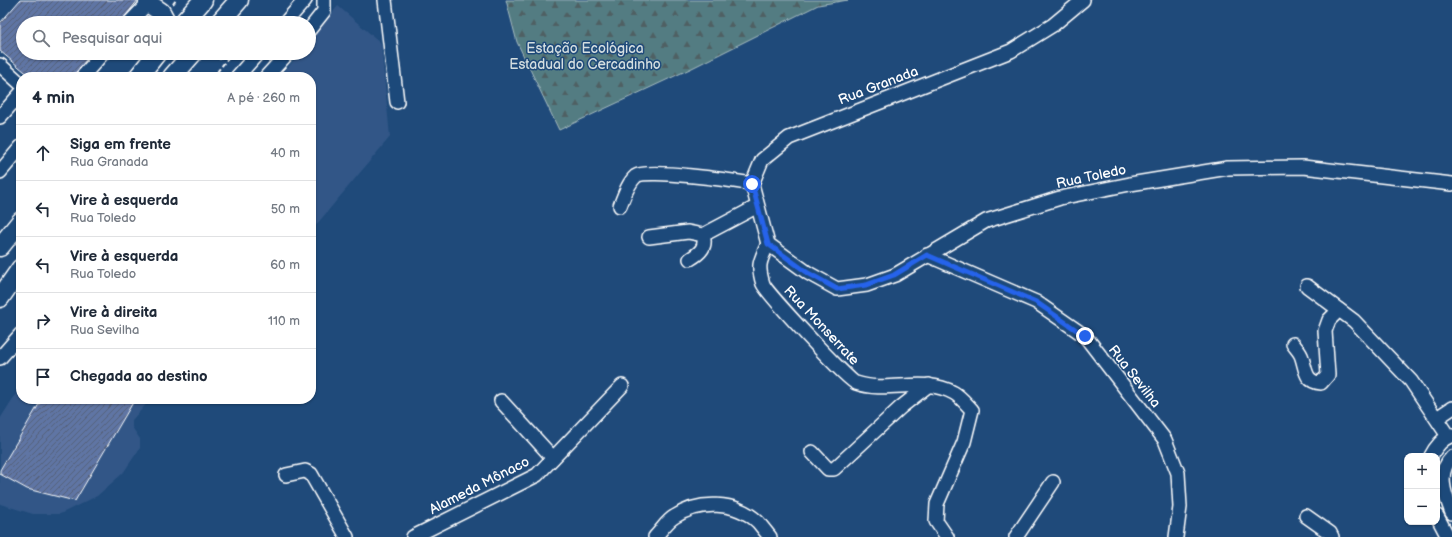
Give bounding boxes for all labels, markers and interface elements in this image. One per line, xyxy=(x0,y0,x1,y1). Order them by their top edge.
search box xyxy=(16,16,316,60)
icon: search xyxy=(30,27,52,49)
text: Pesquisar aqui xyxy=(62,29,162,48)
park label: Estação Ecológica Estadual do Cercadinho xyxy=(509,40,661,73)
street label: Rua Granada xyxy=(836,62,921,109)
text: 4 min xyxy=(32,88,75,108)
text: A pé · 260 m xyxy=(227,90,300,106)
text: Siga em frente xyxy=(70,135,171,154)
icon: ahead xyxy=(32,142,54,164)
text: 40 m xyxy=(270,145,300,161)
text: Rua Granada xyxy=(70,154,148,170)
street label: Rua Toledo xyxy=(1054,161,1128,192)
route start xyxy=(743,175,761,193)
text: Vire à esquerda xyxy=(70,191,178,210)
icon: left xyxy=(32,198,54,220)
text: 50 m xyxy=(271,201,300,217)
text: Rua Toledo xyxy=(70,210,136,226)
text: Vire à esquerda xyxy=(70,247,178,266)
icon: left xyxy=(32,254,54,276)
text: 60 m xyxy=(270,257,300,273)
text: Rua Toledo xyxy=(70,266,136,282)
street label: Rua Monserrate xyxy=(780,282,863,369)
text: Vire à direita xyxy=(70,303,157,322)
icon: right xyxy=(32,310,54,332)
text: 110 m xyxy=(268,313,300,329)
text: Rua Sevilha xyxy=(70,322,139,338)
route end xyxy=(1076,327,1094,345)
street label: Rua Sevilha xyxy=(1105,342,1164,411)
icon: arrive xyxy=(32,366,54,388)
text: Chegada ao destino xyxy=(70,367,208,386)
street label: Alameda Mônaco xyxy=(426,453,532,518)
map controls xyxy=(1404,453,1440,525)
button: + xyxy=(1404,453,1440,489)
button: − xyxy=(1404,489,1440,525)

